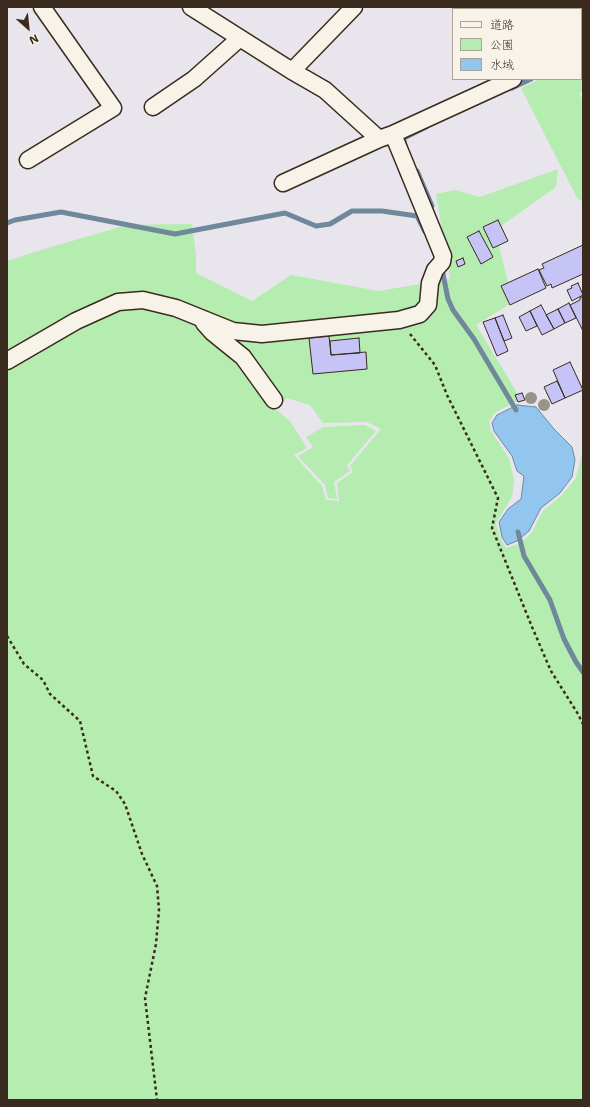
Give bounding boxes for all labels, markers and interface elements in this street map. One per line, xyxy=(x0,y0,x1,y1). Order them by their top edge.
north arrow xyxy=(8,8,48,48)
legend xyxy=(452,8,582,80)
text: 道路 xyxy=(490,17,514,33)
text: N xyxy=(26,30,41,48)
text: 公園 xyxy=(490,37,514,53)
text: 水域 xyxy=(490,57,514,73)

